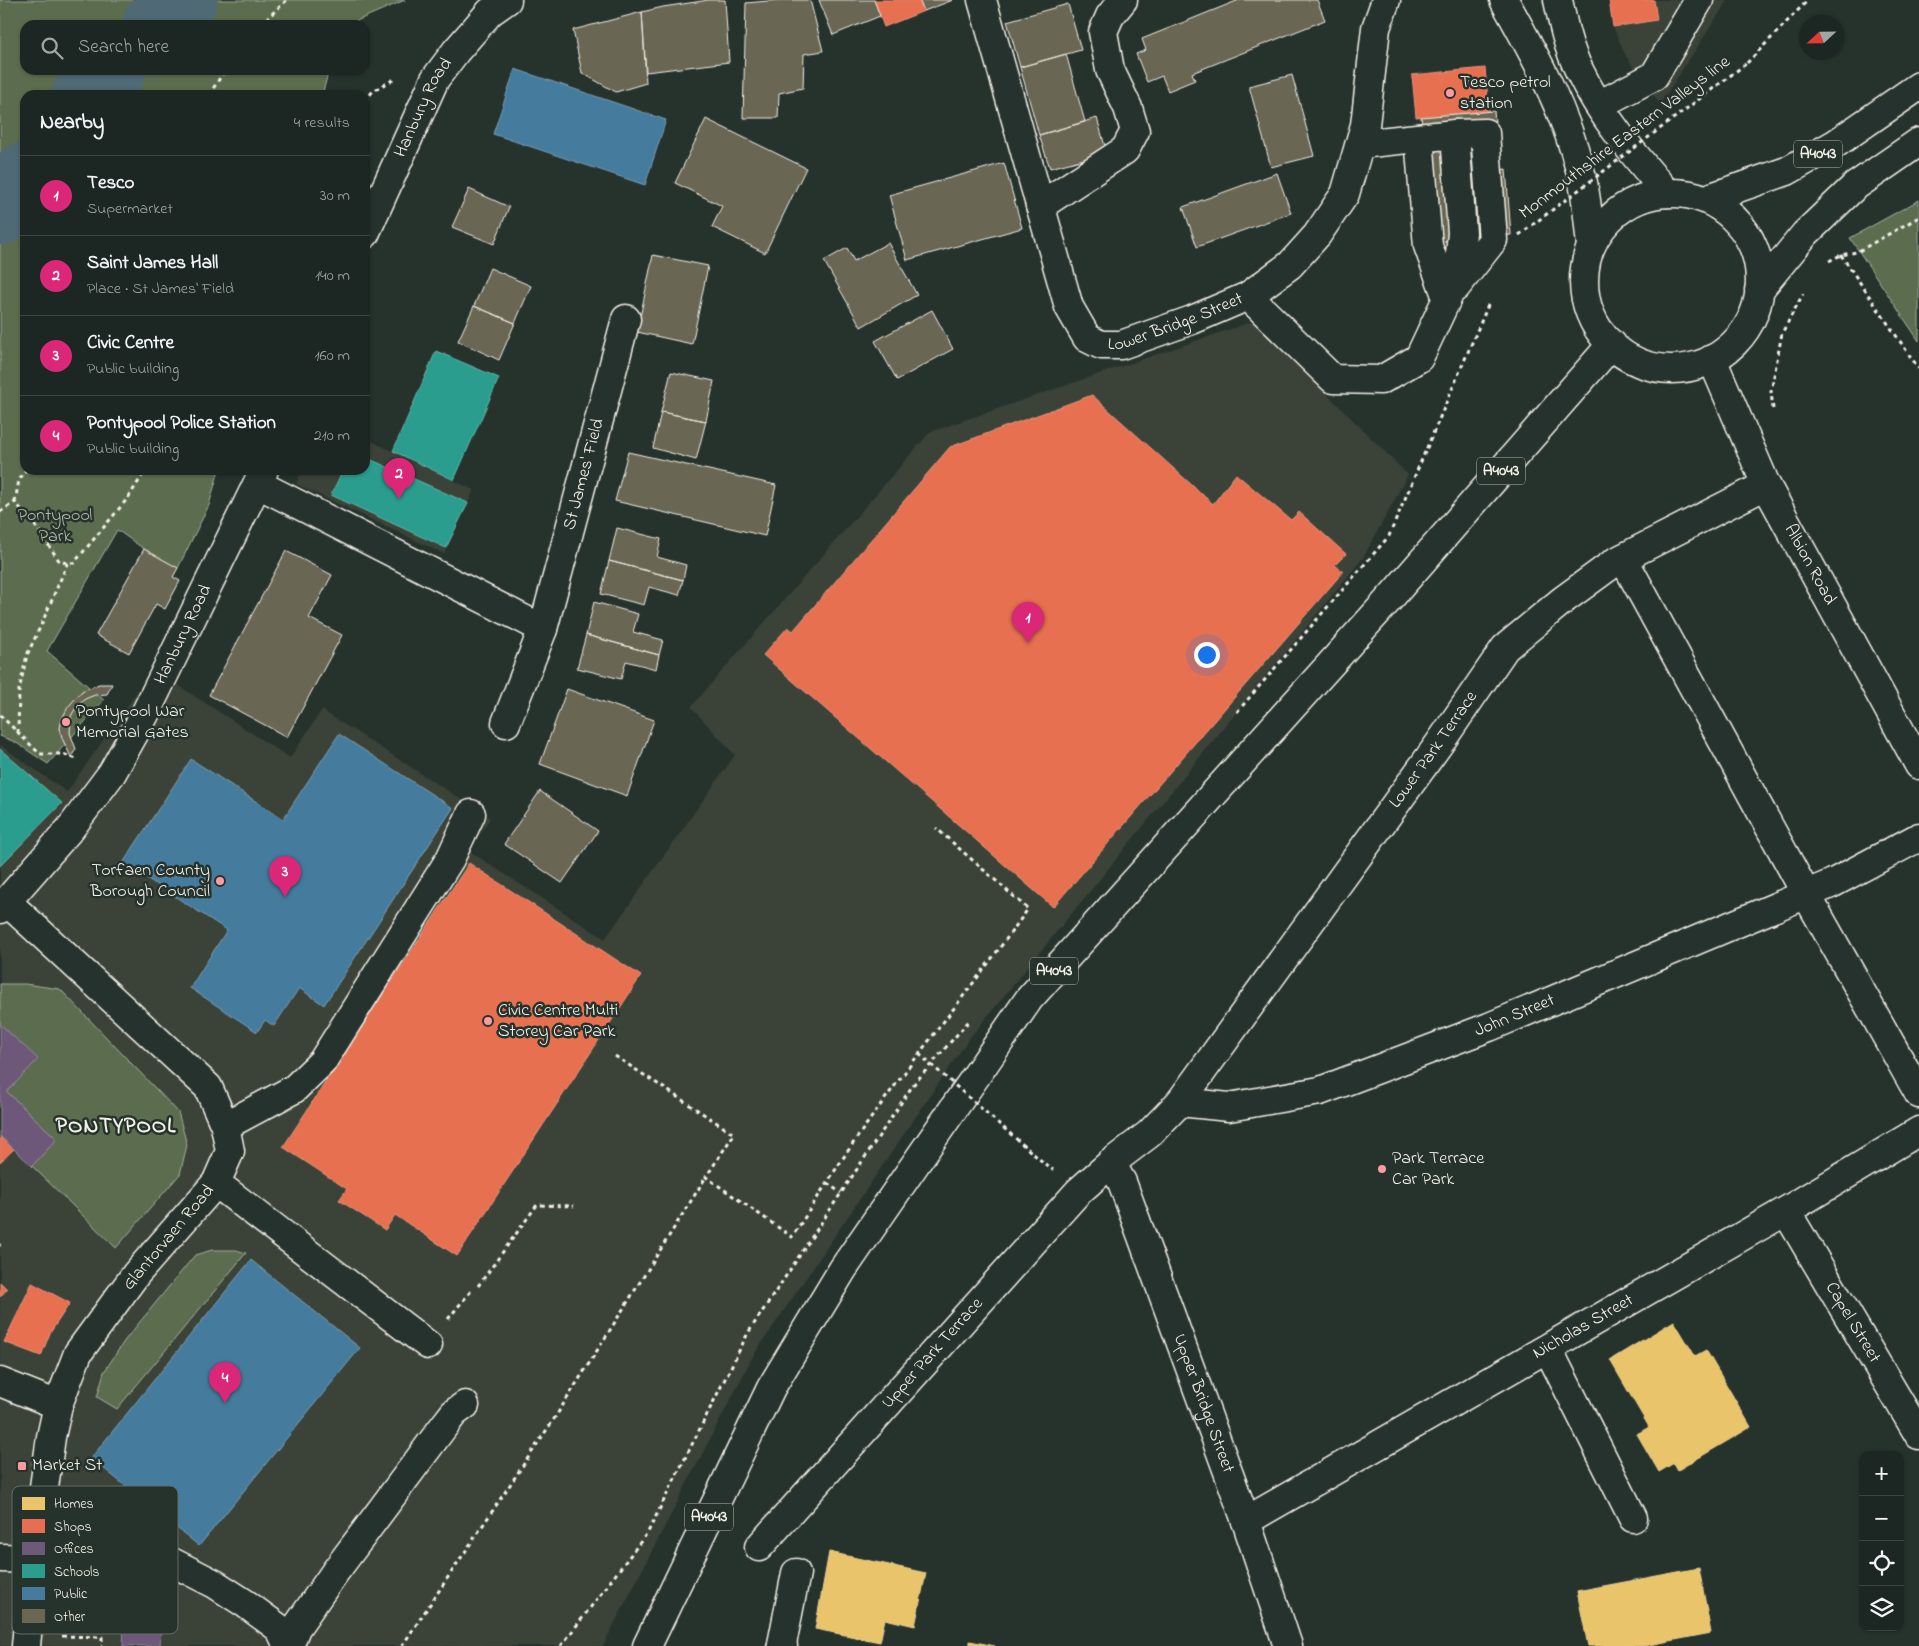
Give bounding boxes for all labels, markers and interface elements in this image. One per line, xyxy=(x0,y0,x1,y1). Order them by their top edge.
north arrow xyxy=(1799,15,1844,60)
search box xyxy=(20,20,370,75)
icon: search xyxy=(38,34,66,62)
text: Search here xyxy=(78,34,169,61)
street label: Monmouthshire Eastern Valleys line xyxy=(1514,49,1737,226)
street label: Hanbury Road xyxy=(388,53,459,162)
place label: Tesco petrol station xyxy=(1460,70,1551,117)
marker: Tesco petrol station xyxy=(1444,87,1456,99)
text: Nearby xyxy=(40,108,104,138)
text: 4 results xyxy=(294,111,350,135)
road number: A4043 xyxy=(1794,140,1842,168)
text: Tesco xyxy=(87,170,134,197)
text: 1 xyxy=(53,184,59,208)
text: 30 m xyxy=(320,184,350,208)
text: Supermarket xyxy=(87,197,173,221)
text: Saint James Hall xyxy=(87,250,218,277)
text: 2 xyxy=(52,264,60,288)
text: 140 m xyxy=(315,264,350,288)
text: Place · St James' Field xyxy=(87,277,234,301)
street label: Lower Bridge Street xyxy=(1108,286,1247,358)
text: Civic Centre xyxy=(87,330,174,357)
text: 3 xyxy=(53,344,59,368)
text: 160 m xyxy=(315,344,350,368)
text: Public building xyxy=(87,357,179,381)
text: Pontypool Police Station xyxy=(87,410,276,437)
street label: St James' Field xyxy=(557,416,612,533)
text: 4 xyxy=(53,424,59,448)
text: 210 m xyxy=(314,424,350,448)
text: Public building xyxy=(87,437,179,461)
pin: 2 xyxy=(383,458,415,499)
road number: A4043 xyxy=(1477,458,1525,484)
park label: Pontypool Park xyxy=(18,503,92,550)
street label: Albion Road xyxy=(1777,520,1842,610)
street label: Hanbury Road xyxy=(148,581,219,689)
pin: 1 xyxy=(1012,602,1044,643)
your location xyxy=(1194,642,1220,668)
street label: Lower Park Terrace xyxy=(1383,685,1485,814)
place label: Pontypool War Memorial Gates xyxy=(76,699,189,746)
marker: Pontypool War Memorial Gates xyxy=(60,716,72,728)
pin: 3 xyxy=(269,856,301,897)
place label: Torfaen County Borough Council xyxy=(89,858,210,906)
marker: Torfaen County Borough Council xyxy=(214,875,226,887)
road number: A4043 xyxy=(1030,958,1078,984)
street label: John Street xyxy=(1471,988,1559,1044)
place label: Civic Centre Multi Storey Car Park xyxy=(498,998,618,1045)
marker: Civic Centre Multi Storey Car Park xyxy=(482,1015,494,1027)
district label: PONTYPOOL xyxy=(56,1111,176,1143)
place label: Park Terrace Car Park xyxy=(1392,1146,1485,1193)
marker: Park Terrace Car Park xyxy=(1376,1163,1388,1175)
street label: Glantorvaen Road xyxy=(117,1179,221,1297)
street label: Capel Street xyxy=(1818,1277,1887,1368)
street label: Nicholas Street xyxy=(1528,1288,1639,1367)
street label: Upper Park Terrace xyxy=(876,1292,990,1415)
street label: Upper Bridge Street xyxy=(1166,1330,1240,1477)
pin: 4 xyxy=(209,1362,241,1403)
map controls xyxy=(1859,1451,1904,1631)
button: + xyxy=(1859,1451,1904,1496)
place label: Market St xyxy=(32,1453,102,1479)
marker: Market St xyxy=(16,1460,28,1472)
legend xyxy=(12,1486,178,1634)
text: Homes xyxy=(54,1494,94,1515)
button: − xyxy=(1859,1496,1904,1541)
road number: A4043 xyxy=(685,1504,733,1530)
text: Shops xyxy=(54,1517,92,1538)
text: Offices xyxy=(54,1539,94,1560)
button: locate xyxy=(1859,1541,1904,1586)
text: Schools xyxy=(54,1562,99,1583)
text: Public xyxy=(54,1584,88,1605)
button: layers xyxy=(1859,1586,1904,1631)
text: Other xyxy=(54,1607,86,1628)

